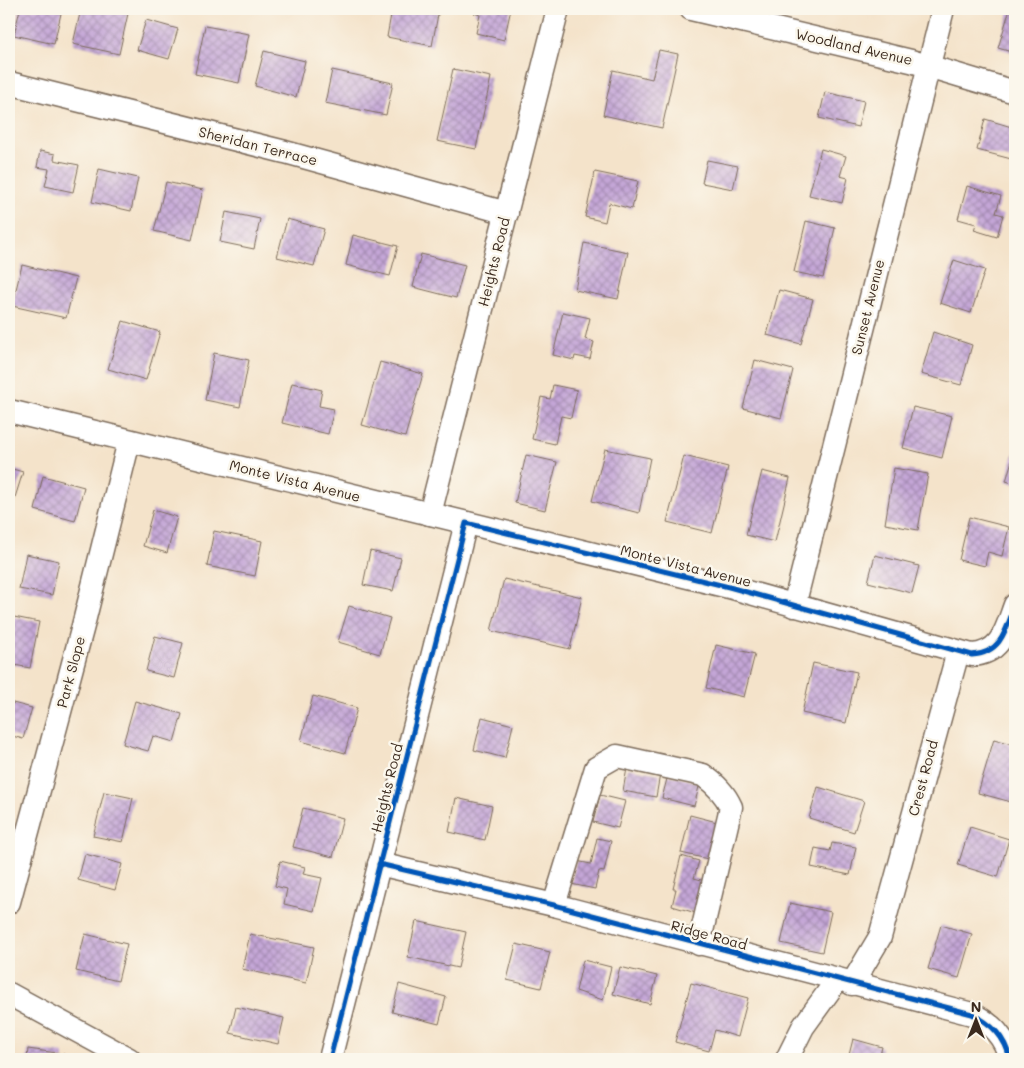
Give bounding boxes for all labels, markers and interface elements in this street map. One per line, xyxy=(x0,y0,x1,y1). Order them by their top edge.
street label: Woodland Avenue xyxy=(794,24,914,69)
street label: Sheridan Terrace xyxy=(197,122,319,169)
street label: Heights Road xyxy=(473,215,514,308)
street label: Sunset Avenue xyxy=(846,257,889,357)
street label: Monte Vista Avenue xyxy=(228,455,363,506)
street label: Monte Vista Avenue xyxy=(619,540,754,591)
street label: Park Slope xyxy=(52,634,89,710)
street label: Crest Road xyxy=(903,738,942,818)
street label: Heights Road xyxy=(366,741,407,834)
street label: Ridge Road xyxy=(669,915,750,954)
north arrow xyxy=(952,996,1002,1046)
text: N xyxy=(971,997,981,1016)

